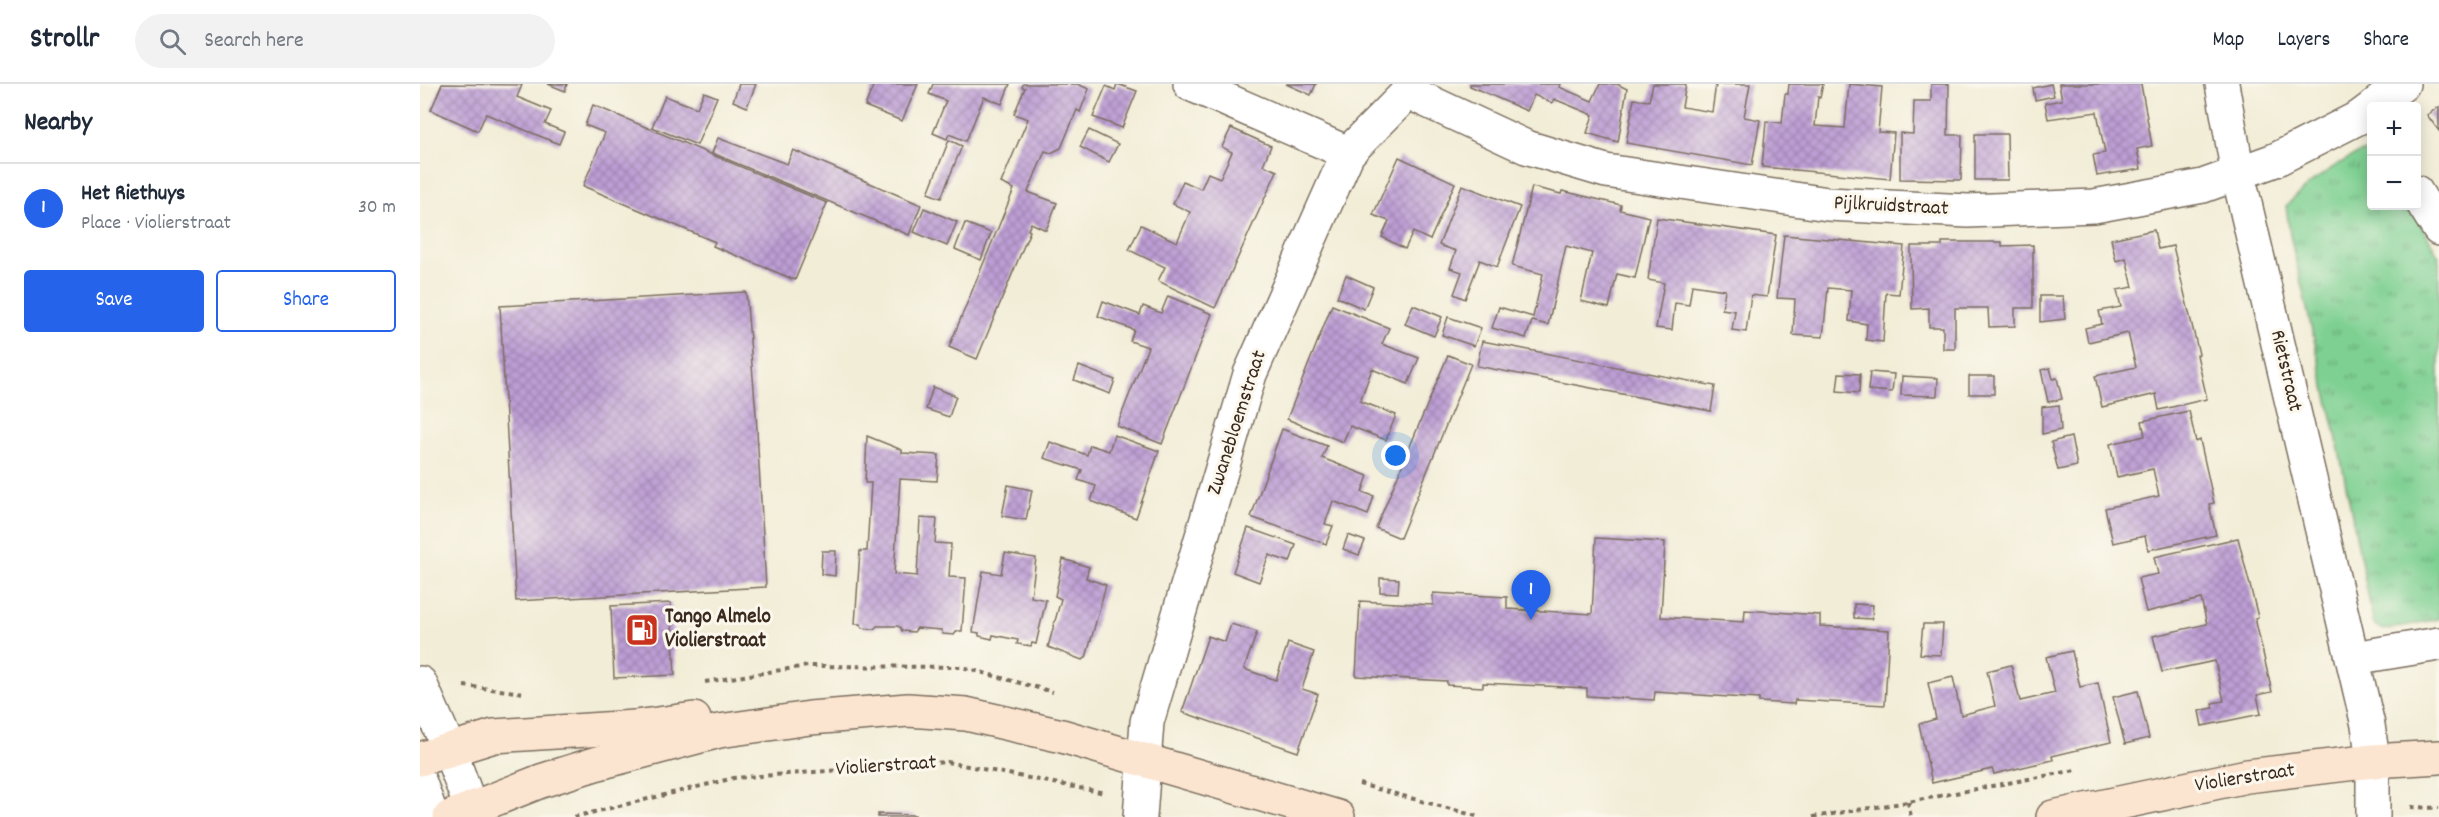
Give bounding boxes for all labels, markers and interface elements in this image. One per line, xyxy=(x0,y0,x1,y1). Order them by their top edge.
search box xyxy=(135,14,555,68)
text: Strollr xyxy=(30,21,99,61)
icon: search xyxy=(156,25,189,58)
text: Search here xyxy=(204,26,304,57)
text: Map xyxy=(2213,26,2244,56)
text: Layers xyxy=(2277,26,2330,56)
text: Share xyxy=(2363,26,2409,56)
map controls xyxy=(2367,102,2421,210)
button: + xyxy=(2367,102,2421,156)
text: Nearby xyxy=(24,105,92,142)
button: − xyxy=(2367,156,2421,210)
text: Het Riethuys xyxy=(81,179,185,210)
street label: Pijlkruidstraat xyxy=(1833,189,1949,225)
text: 1 xyxy=(41,194,46,222)
text: 30 m xyxy=(358,194,396,222)
text: Place · Violierstraat xyxy=(81,210,231,238)
button: Save xyxy=(24,270,204,332)
button: Share xyxy=(216,270,396,332)
street label: Rietstraat xyxy=(2261,327,2309,415)
street label: Zwanebloemstraat xyxy=(1200,347,1276,499)
your location xyxy=(1381,441,1410,470)
pin: 1 xyxy=(1512,570,1550,620)
place label: Tango Almelo Violierstraat xyxy=(665,603,771,657)
fuel station icon: Tango Almelo Violierstraat xyxy=(624,612,660,648)
street label: Violierstraat xyxy=(835,748,938,785)
street label: Violierstraat xyxy=(2193,756,2297,802)

